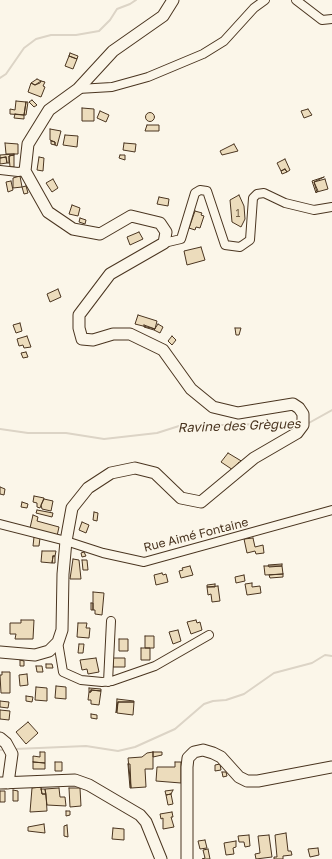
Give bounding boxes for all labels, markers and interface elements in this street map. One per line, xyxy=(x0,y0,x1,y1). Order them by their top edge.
house number: 1 xyxy=(236,208,240,220)
water label: Ravine des Grègues xyxy=(177,416,301,436)
street label: Rue Aimé Fontaine xyxy=(142,515,250,555)

